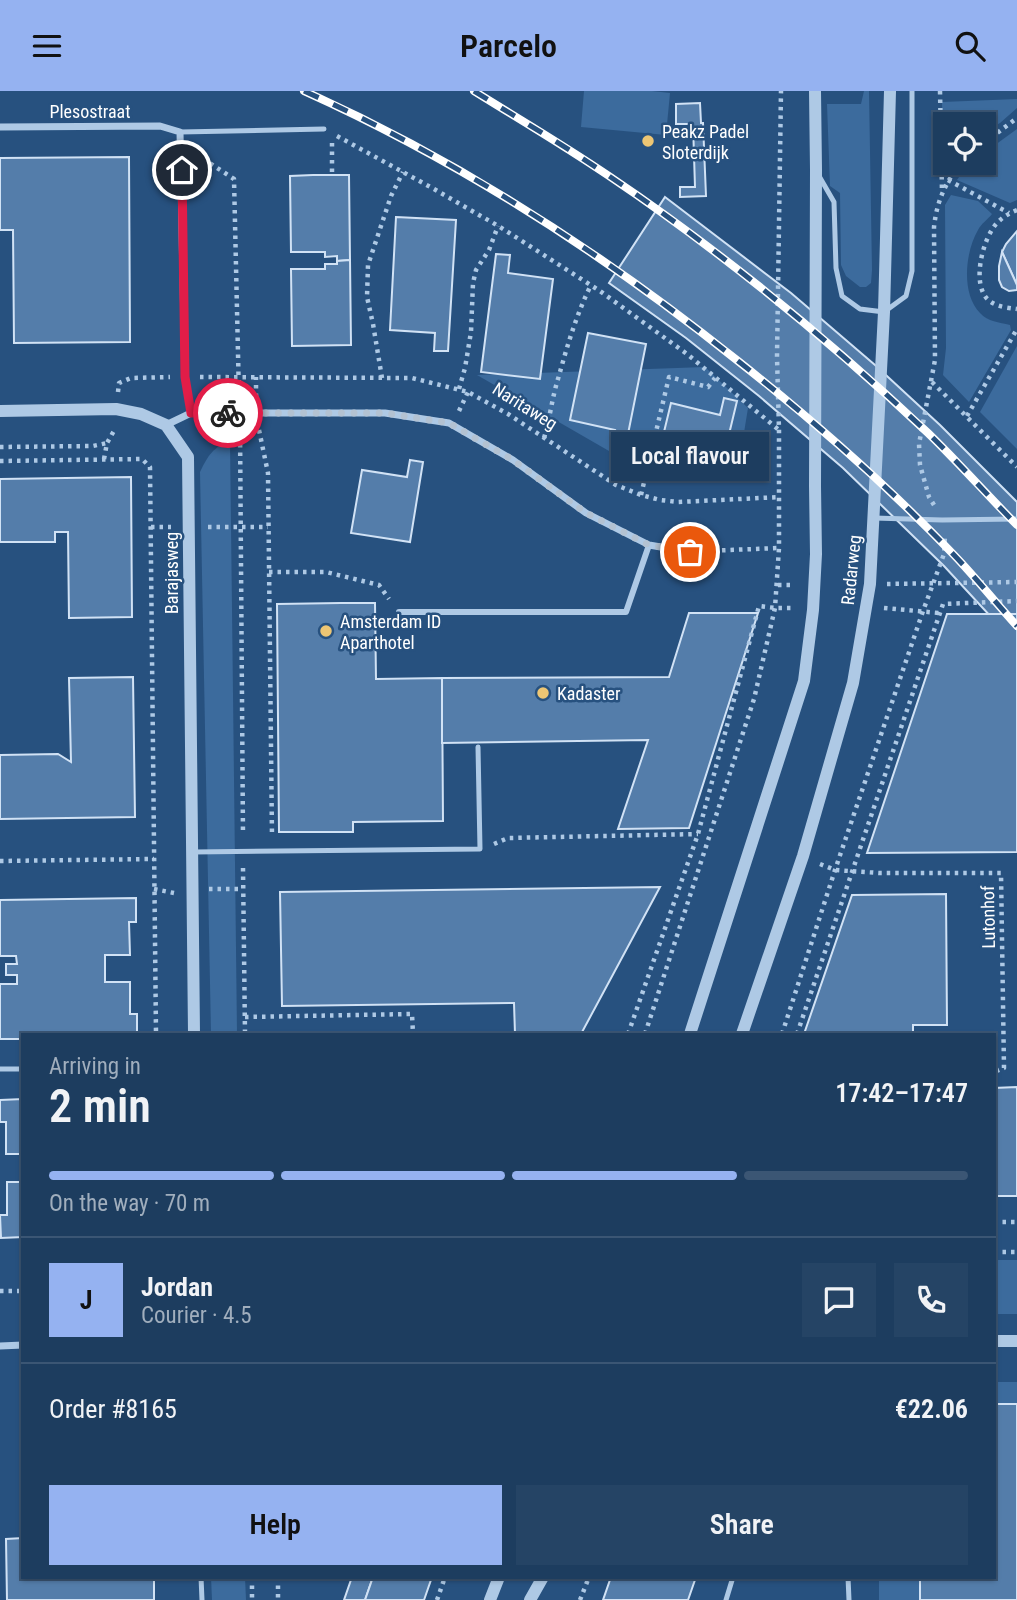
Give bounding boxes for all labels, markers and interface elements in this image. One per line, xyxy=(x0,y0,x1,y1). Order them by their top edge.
icon: menu xyxy=(28,27,66,65)
text: Parcelo xyxy=(460,27,557,65)
icon: search xyxy=(951,27,989,65)
street label: Plesostraat xyxy=(49,101,131,122)
map controls xyxy=(933,112,996,175)
button: locate xyxy=(933,112,996,175)
place label: Peakz Padel Sloterdijk xyxy=(662,121,749,163)
marker: Peakz Padel Sloterdijk xyxy=(640,133,656,149)
pin xyxy=(152,140,212,200)
icon: home xyxy=(163,151,201,189)
courier xyxy=(193,378,263,448)
street label: Naritaweg xyxy=(489,378,561,434)
icon: bike xyxy=(209,394,247,432)
callout: Local flavour xyxy=(611,433,769,482)
text: Local flavour xyxy=(631,443,749,470)
pin xyxy=(660,522,720,582)
street label: Barajasweg xyxy=(161,532,182,614)
icon: bag xyxy=(671,533,709,571)
street label: Radarweg xyxy=(837,534,865,606)
place label: Amsterdam ID Aparthotel xyxy=(340,611,441,653)
marker: Amsterdam ID Aparthotel xyxy=(318,623,334,639)
place label: Kadaster xyxy=(557,683,621,704)
marker: Kadaster xyxy=(535,685,551,701)
street label: Lutonhof xyxy=(977,885,999,949)
text: Arriving in xyxy=(49,1053,141,1080)
text: 17:42–17:47 xyxy=(835,1078,968,1108)
text: 2 min xyxy=(49,1079,151,1133)
text: On the way · 70 m xyxy=(49,1190,210,1217)
button: chat xyxy=(802,1263,876,1337)
button: phone xyxy=(894,1263,968,1337)
text: Jordan xyxy=(141,1272,213,1302)
text: J xyxy=(80,1285,92,1315)
text: Courier · 4.5 xyxy=(141,1302,252,1329)
text: Order #8165 xyxy=(49,1394,177,1424)
text: €22.06 xyxy=(895,1394,968,1424)
button: Help xyxy=(49,1485,502,1565)
button: Share xyxy=(516,1485,968,1565)

